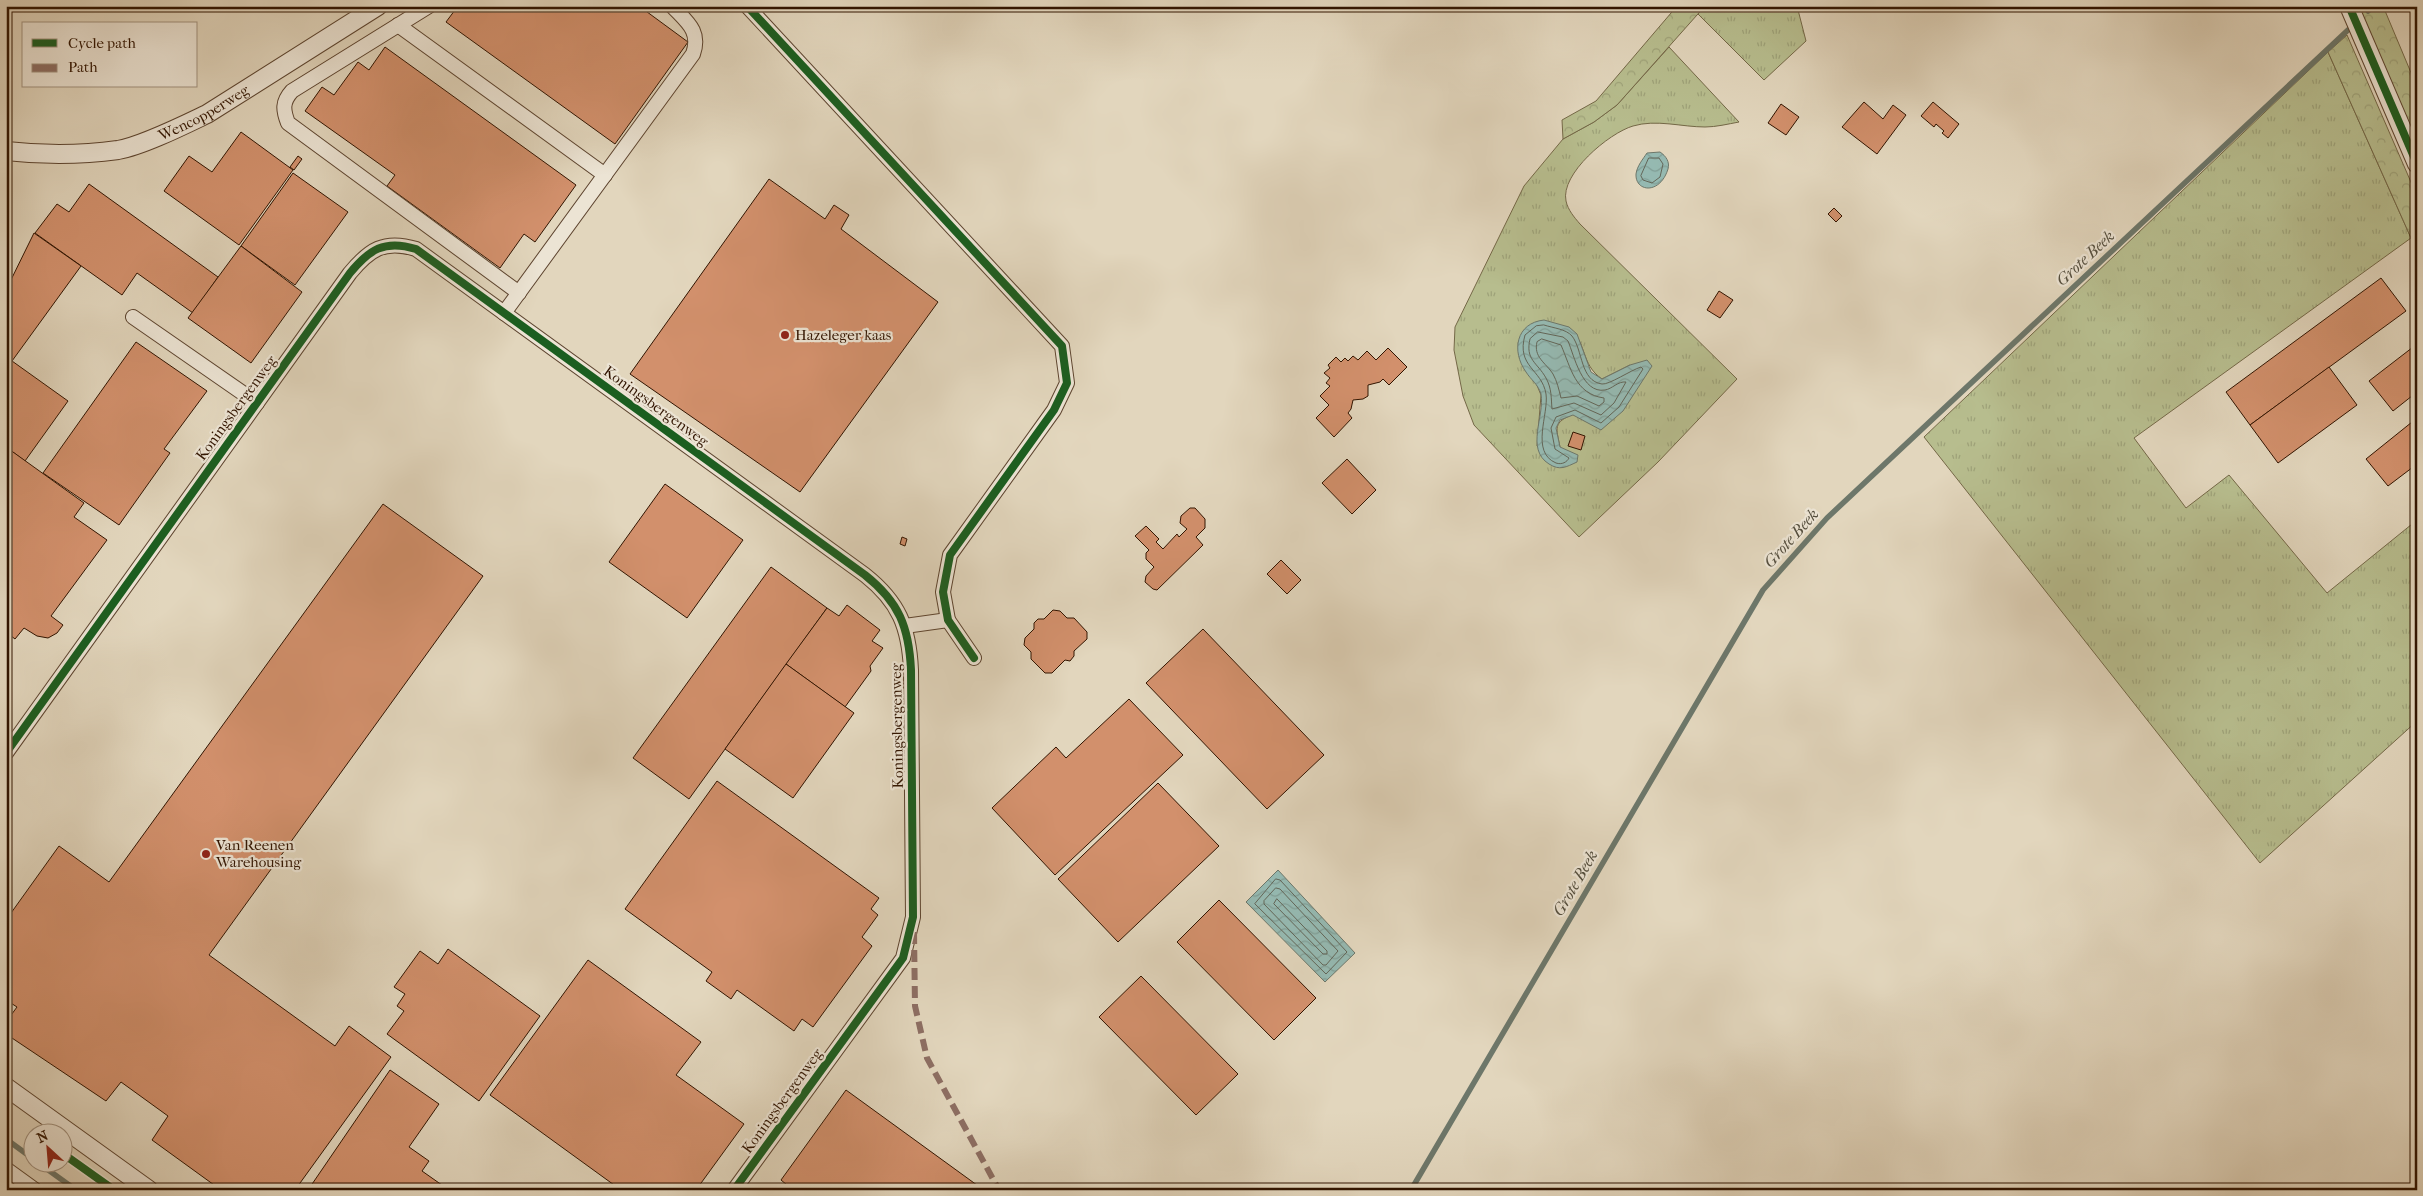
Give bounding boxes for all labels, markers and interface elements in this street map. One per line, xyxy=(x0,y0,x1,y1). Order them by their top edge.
legend xyxy=(22,22,198,88)
text: Cycle path xyxy=(68,34,136,52)
text: Path xyxy=(68,58,98,76)
street label: Wencopperweg xyxy=(155,80,253,145)
water label: Grote Beek xyxy=(2052,226,2118,290)
place label: Hazeleger kaas xyxy=(795,326,892,344)
marker: Hazeleger kaas xyxy=(779,329,791,341)
street label: Koningsbergenweg xyxy=(192,351,281,464)
street label: Koningsbergenweg xyxy=(600,362,713,451)
water label: Grote Beek xyxy=(1760,505,1822,571)
street label: Koningsbergenweg xyxy=(887,662,907,789)
place label: Van Reenen Warehousing xyxy=(215,836,302,871)
water label: Grote Beek xyxy=(1549,847,1601,919)
marker: Van Reenen Warehousing xyxy=(200,848,212,860)
street label: Koningsbergenweg xyxy=(738,1044,827,1157)
north arrow xyxy=(22,1124,72,1174)
text: N xyxy=(34,1127,51,1147)

